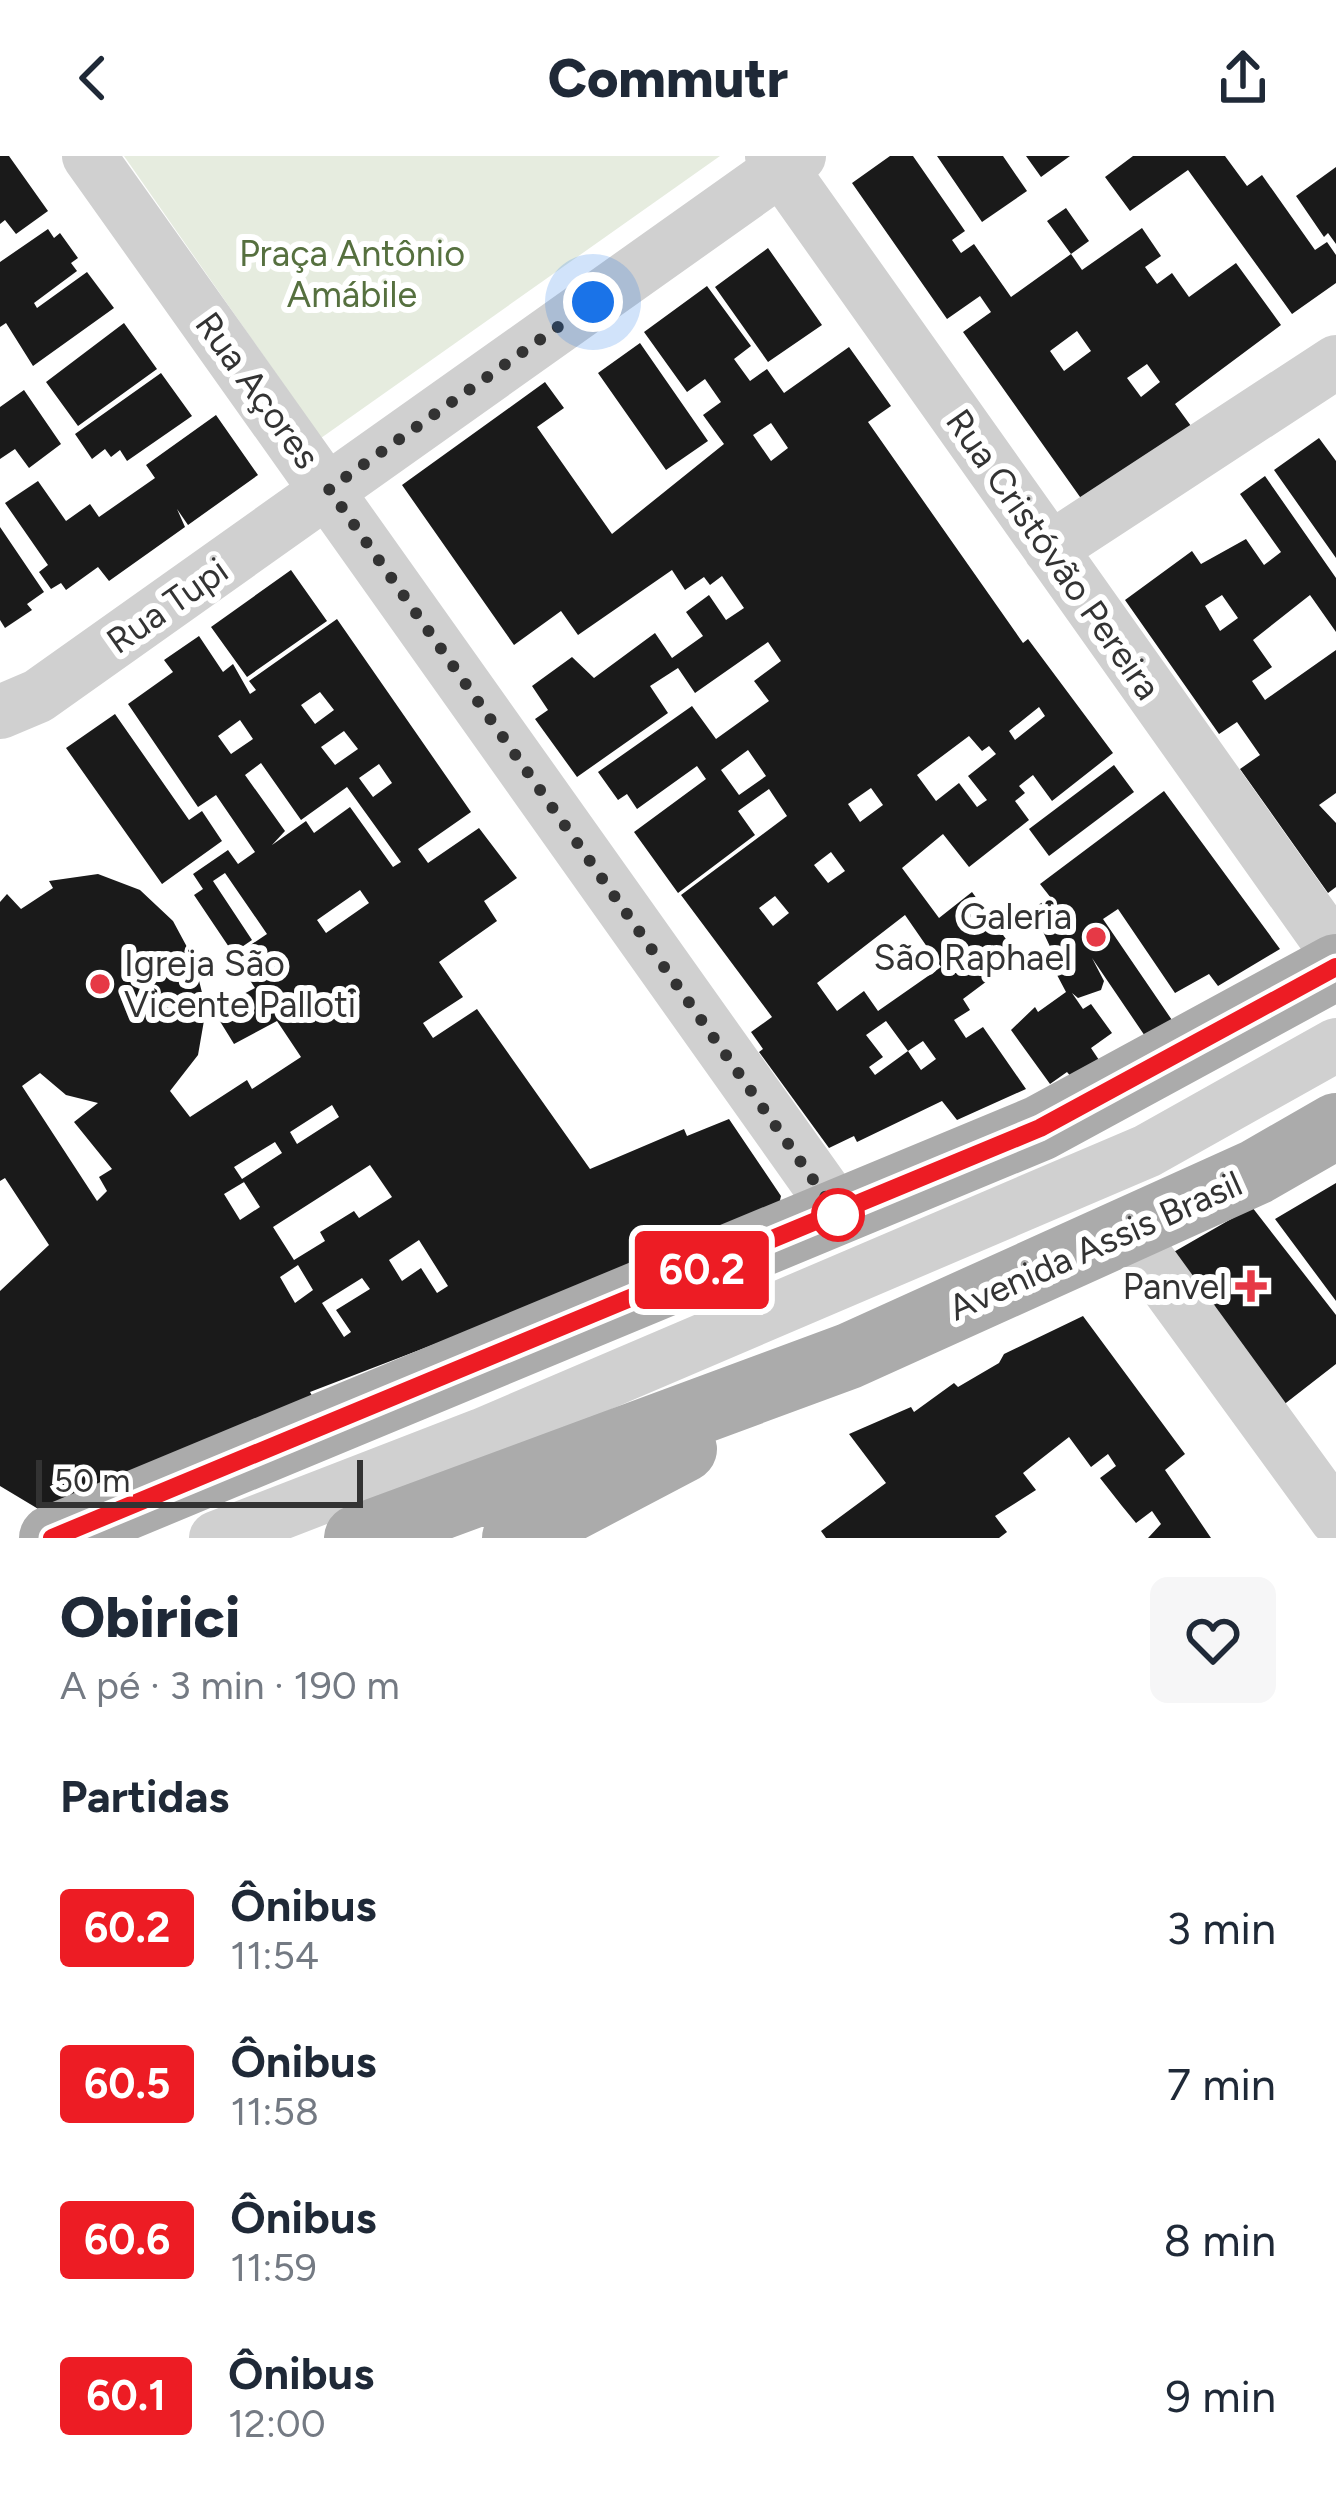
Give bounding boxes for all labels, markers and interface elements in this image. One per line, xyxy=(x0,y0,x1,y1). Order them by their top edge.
icon: back xyxy=(60,45,126,111)
icon: share xyxy=(1210,45,1276,111)
text: Commutr xyxy=(548,46,788,111)
park label: Praça Antônio Amábile xyxy=(239,232,465,316)
your location xyxy=(563,272,623,332)
street label: Rua Açores xyxy=(186,304,329,477)
street label: Rua Cristóvão Pereira xyxy=(937,401,1170,708)
street label: Rua Tupi xyxy=(99,548,236,663)
place label: Galeria São Raphael xyxy=(874,895,1072,979)
marker: Galeria São Raphael xyxy=(1083,924,1109,950)
place label: Igreja São Vicente Palloti xyxy=(124,942,356,1026)
marker: Igreja São Vicente Palloti xyxy=(87,971,113,997)
street label: Avenida Assis Brasil xyxy=(942,1162,1248,1329)
unlabelled marker xyxy=(813,1190,863,1240)
line badge: 60.2 xyxy=(618,1231,786,1309)
text: 60.2 xyxy=(659,1244,745,1295)
place label: Panvel xyxy=(1122,1265,1227,1308)
marker: Panvel xyxy=(1238,1273,1264,1299)
scale bar xyxy=(36,1454,363,1507)
text: 50 m xyxy=(54,1461,130,1500)
button: heart xyxy=(1150,1577,1276,1703)
text: Obirici xyxy=(60,1583,240,1651)
text: A pé · 3 min · 190 m xyxy=(60,1662,400,1709)
text: Partidas xyxy=(60,1769,229,1823)
text: Ônibus xyxy=(230,1878,376,1932)
text: 3 min xyxy=(1167,1901,1276,1955)
text: 60.2 xyxy=(84,1902,170,1953)
text: 11:54 xyxy=(230,1932,319,1979)
text: Ônibus xyxy=(230,2034,377,2088)
text: 7 min xyxy=(1167,2057,1276,2111)
text: 60.5 xyxy=(84,2058,170,2109)
text: 11:58 xyxy=(230,2088,319,2135)
text: Ônibus xyxy=(230,2190,376,2244)
text: 8 min xyxy=(1163,2213,1276,2267)
text: 60.6 xyxy=(84,2214,170,2265)
text: 11:59 xyxy=(230,2244,317,2291)
text: Ônibus xyxy=(228,2346,374,2400)
text: 9 min xyxy=(1166,2369,1276,2423)
text: 60.1 xyxy=(86,2370,166,2421)
text: 12:00 xyxy=(228,2400,326,2447)

